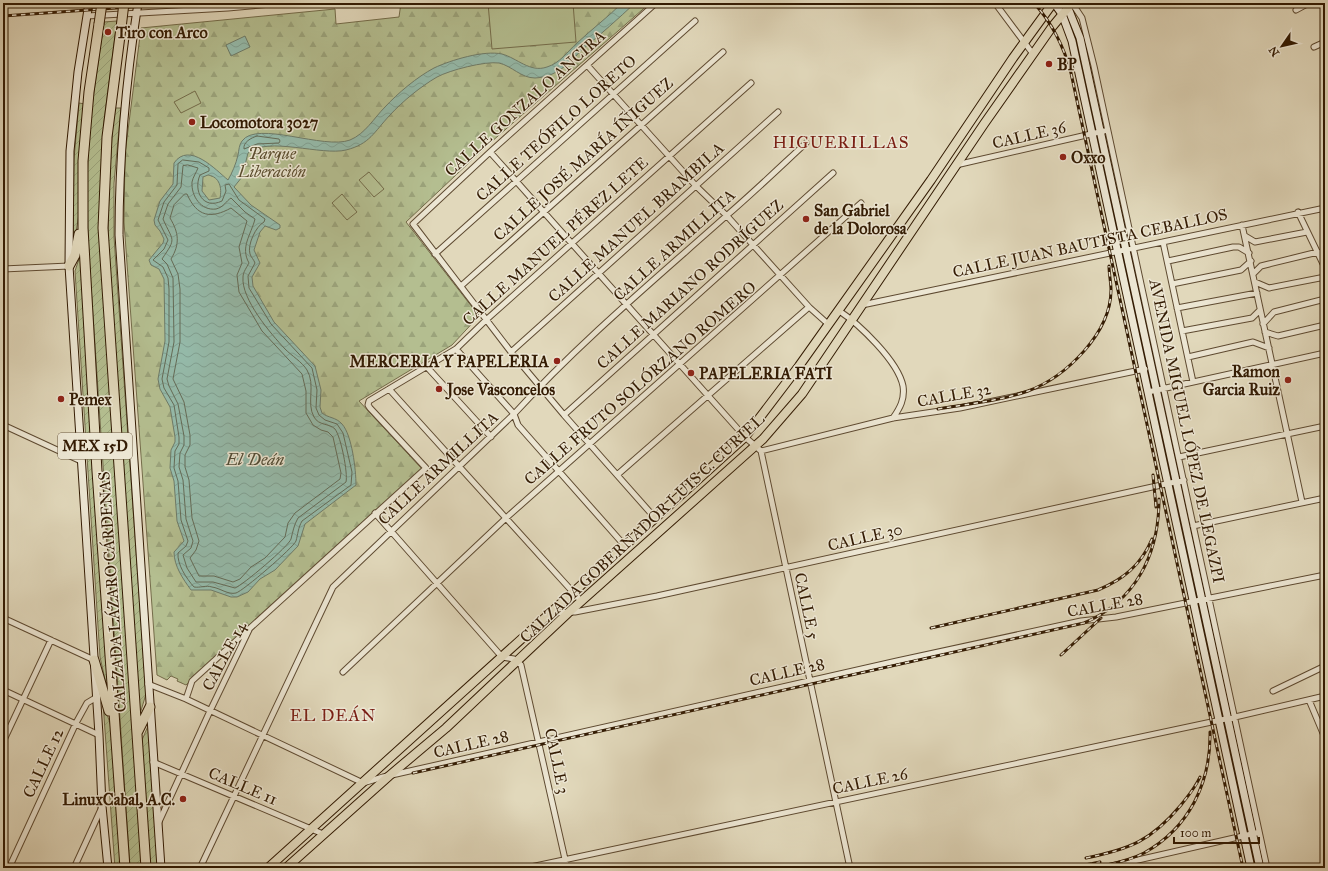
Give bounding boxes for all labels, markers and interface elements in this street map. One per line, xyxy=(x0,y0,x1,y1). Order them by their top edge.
place label: Tiro con Arco xyxy=(115,23,208,42)
street label: CALLE GONZALO ANCIRA xyxy=(441,26,609,180)
north arrow xyxy=(1262,26,1302,66)
marker: Tiro con Arco xyxy=(103,27,113,37)
text: N xyxy=(1266,43,1282,59)
street label: CALLE TEÓFILO LORETO xyxy=(471,49,640,205)
place label: BP xyxy=(1057,55,1077,74)
marker: BP xyxy=(1044,59,1054,69)
street label: CALLE JOSÉ MARÍA ÍÑIGUEZ xyxy=(488,72,677,245)
place label: Locomotora 3027 xyxy=(200,113,319,133)
marker: Locomotora 3027 xyxy=(187,117,197,127)
street label: CALLE 36 xyxy=(990,117,1068,153)
district label: HIGUERILLAS xyxy=(773,132,909,153)
street label: CALLE MANUEL BRAMBILA xyxy=(544,138,728,306)
park label: Parque Liberación xyxy=(237,144,307,181)
place label: Oxxo xyxy=(1071,148,1105,167)
street label: CALLE MANUEL PÉREZ LETE xyxy=(457,151,652,329)
marker: Oxxo xyxy=(1058,152,1068,162)
street label: CALLE ARMILLITA xyxy=(609,185,739,305)
street label: CALLE MARIANO RODRÍGUEZ xyxy=(591,194,787,373)
place label: San Gabriel de la Dolorosa xyxy=(814,201,908,238)
street label: CALLE JUAN BAUTISTA CEBALLOS xyxy=(951,205,1229,282)
marker: San Gabriel de la Dolorosa xyxy=(801,214,811,224)
street label: CALLE FRUTO SOLÓRZANO ROMERO xyxy=(519,276,760,489)
street label: AVENIDA MIGUEL LÓPEZ DE LEGAZPI xyxy=(1145,276,1231,585)
place label: MERCERIA Y PAPELERIA xyxy=(349,352,549,371)
marker: MERCERIA Y PAPELERIA xyxy=(552,356,562,366)
place label: Ramon Garcia Ruiz xyxy=(1203,362,1281,399)
place label: PAPELERIA FATI xyxy=(699,364,833,383)
marker: PAPELERIA FATI xyxy=(686,368,696,378)
marker: Ramon Garcia Ruiz xyxy=(1283,375,1293,385)
street label: CALLE 32 xyxy=(916,379,992,411)
place label: Jose Vasconcelos xyxy=(445,380,555,400)
marker: Jose Vasconcelos xyxy=(434,384,444,394)
place label: Pemex xyxy=(69,390,112,409)
marker: Pemex xyxy=(56,394,66,404)
street label: CALLE ARMILLITA xyxy=(374,407,502,529)
street label: CALZADA GOBERNADOR LUIS C. CURIEL xyxy=(516,409,768,647)
road number: MEX 15D xyxy=(58,433,132,459)
water label: El Deán xyxy=(225,449,284,470)
street label: CALZADA LÁZARO CÁRDENAS xyxy=(93,471,130,713)
street label: CALLE 30 xyxy=(826,519,904,555)
street label: CALLE 5 xyxy=(791,571,823,642)
street label: CALLE 28 xyxy=(1066,589,1144,621)
street label: CALLE 14 xyxy=(198,617,251,694)
street label: CALLE 28 xyxy=(748,654,826,690)
district label: EL DEÁN xyxy=(290,705,376,726)
street label: CALLE 12 xyxy=(19,725,67,801)
street label: CALLE 28 xyxy=(432,726,510,762)
street label: CALLE 3 xyxy=(541,726,573,796)
street label: CALLE 11 xyxy=(206,763,280,809)
street label: CALLE 26 xyxy=(831,764,910,798)
place label: LinuxCabal, A.C. xyxy=(62,790,175,809)
marker: LinuxCabal, A.C. xyxy=(178,794,188,804)
scale bar xyxy=(1174,819,1259,845)
text: 100 m xyxy=(1180,826,1211,840)

